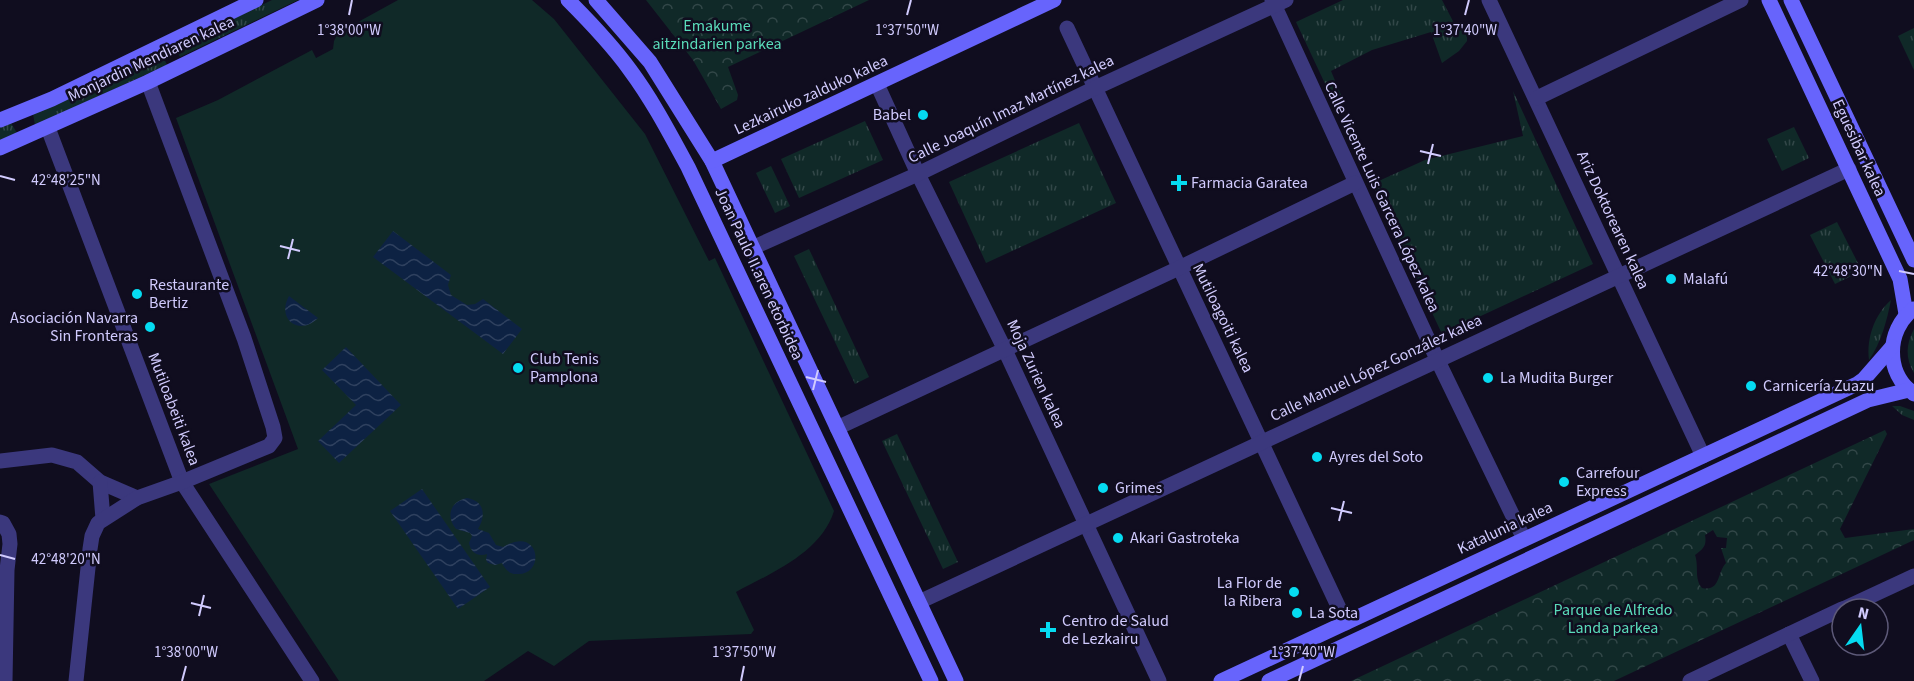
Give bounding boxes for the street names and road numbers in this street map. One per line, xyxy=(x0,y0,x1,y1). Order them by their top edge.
street label: Monjardin Mendiaren kalea xyxy=(64,11,238,107)
street label: Calle Joaquín Imaz Martínez kalea xyxy=(904,49,1118,169)
street label: Lezkairuko zalduko kalea xyxy=(731,50,891,140)
street label: Calle Vicente Luis Garcera López kalea xyxy=(1319,78,1445,316)
street label: Eguesibar kalea xyxy=(1827,96,1891,200)
street label: Ariz Doktorearen kalea xyxy=(1571,147,1655,293)
street label: Joan Paulo II.aren etorbidea xyxy=(709,184,809,364)
street label: Mutiloagoiti kalea xyxy=(1187,260,1259,376)
street label: Calle Manuel López González kalea xyxy=(1266,309,1486,427)
street label: Moja Zurien kalea xyxy=(1001,316,1071,432)
street label: Mutiloabeiti kalea xyxy=(142,349,206,469)
street label: Katalunia kalea xyxy=(1454,496,1556,560)

